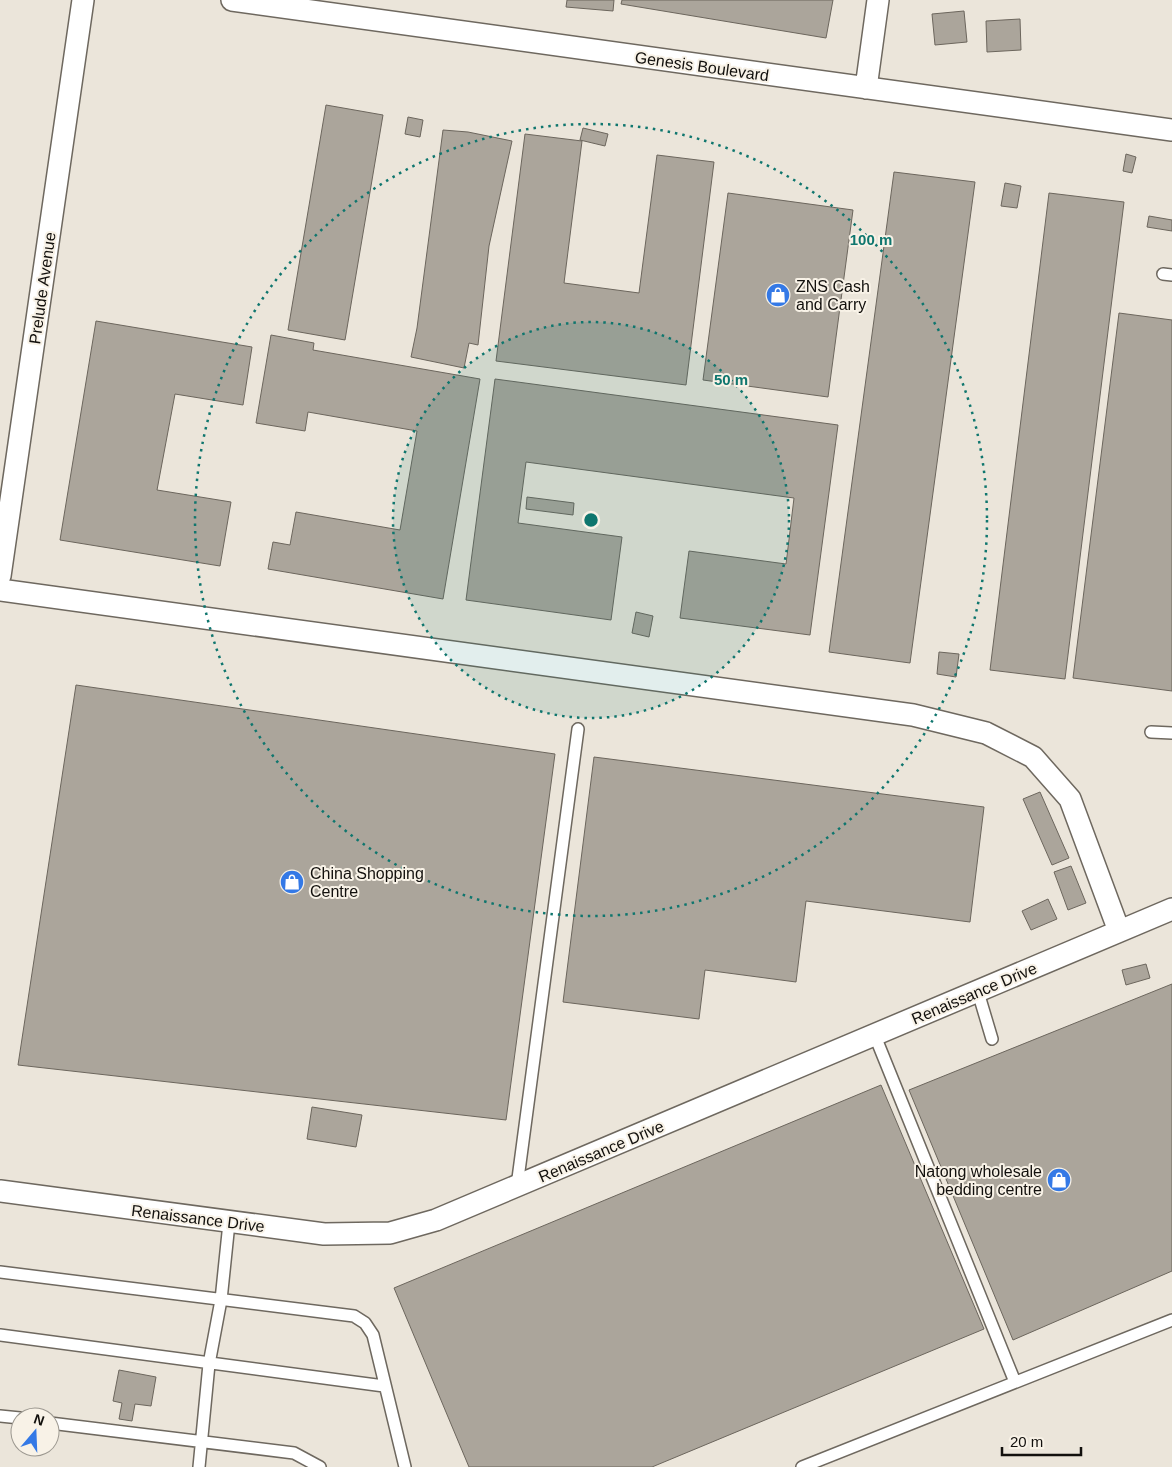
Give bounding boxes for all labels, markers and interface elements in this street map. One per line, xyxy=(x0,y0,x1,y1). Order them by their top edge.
street label: Genesis Boulevard xyxy=(634,49,770,84)
street label: Prelude Avenue xyxy=(26,231,59,345)
text: 100 m xyxy=(850,231,892,248)
place label: ZNS Cash and Carry xyxy=(796,278,870,313)
shop icon: ZNS Cash and Carry xyxy=(765,282,791,308)
text: 50 m xyxy=(714,371,748,388)
centre of rings xyxy=(582,511,600,529)
place label: China Shopping Centre xyxy=(310,865,424,900)
shop icon: China Shopping Centre xyxy=(279,869,305,895)
street label: Renaissance Drive xyxy=(909,959,1039,1028)
street label: Renaissance Drive xyxy=(536,1117,666,1186)
place label: Natong wholesale bedding centre xyxy=(915,1163,1042,1198)
shop icon: Natong wholesale bedding centre xyxy=(1046,1167,1072,1193)
street label: Renaissance Drive xyxy=(130,1202,266,1235)
north arrow xyxy=(10,1407,60,1457)
text: N xyxy=(32,1410,47,1429)
scale bar xyxy=(1002,1424,1081,1456)
text: 20 m xyxy=(1010,1433,1043,1450)

